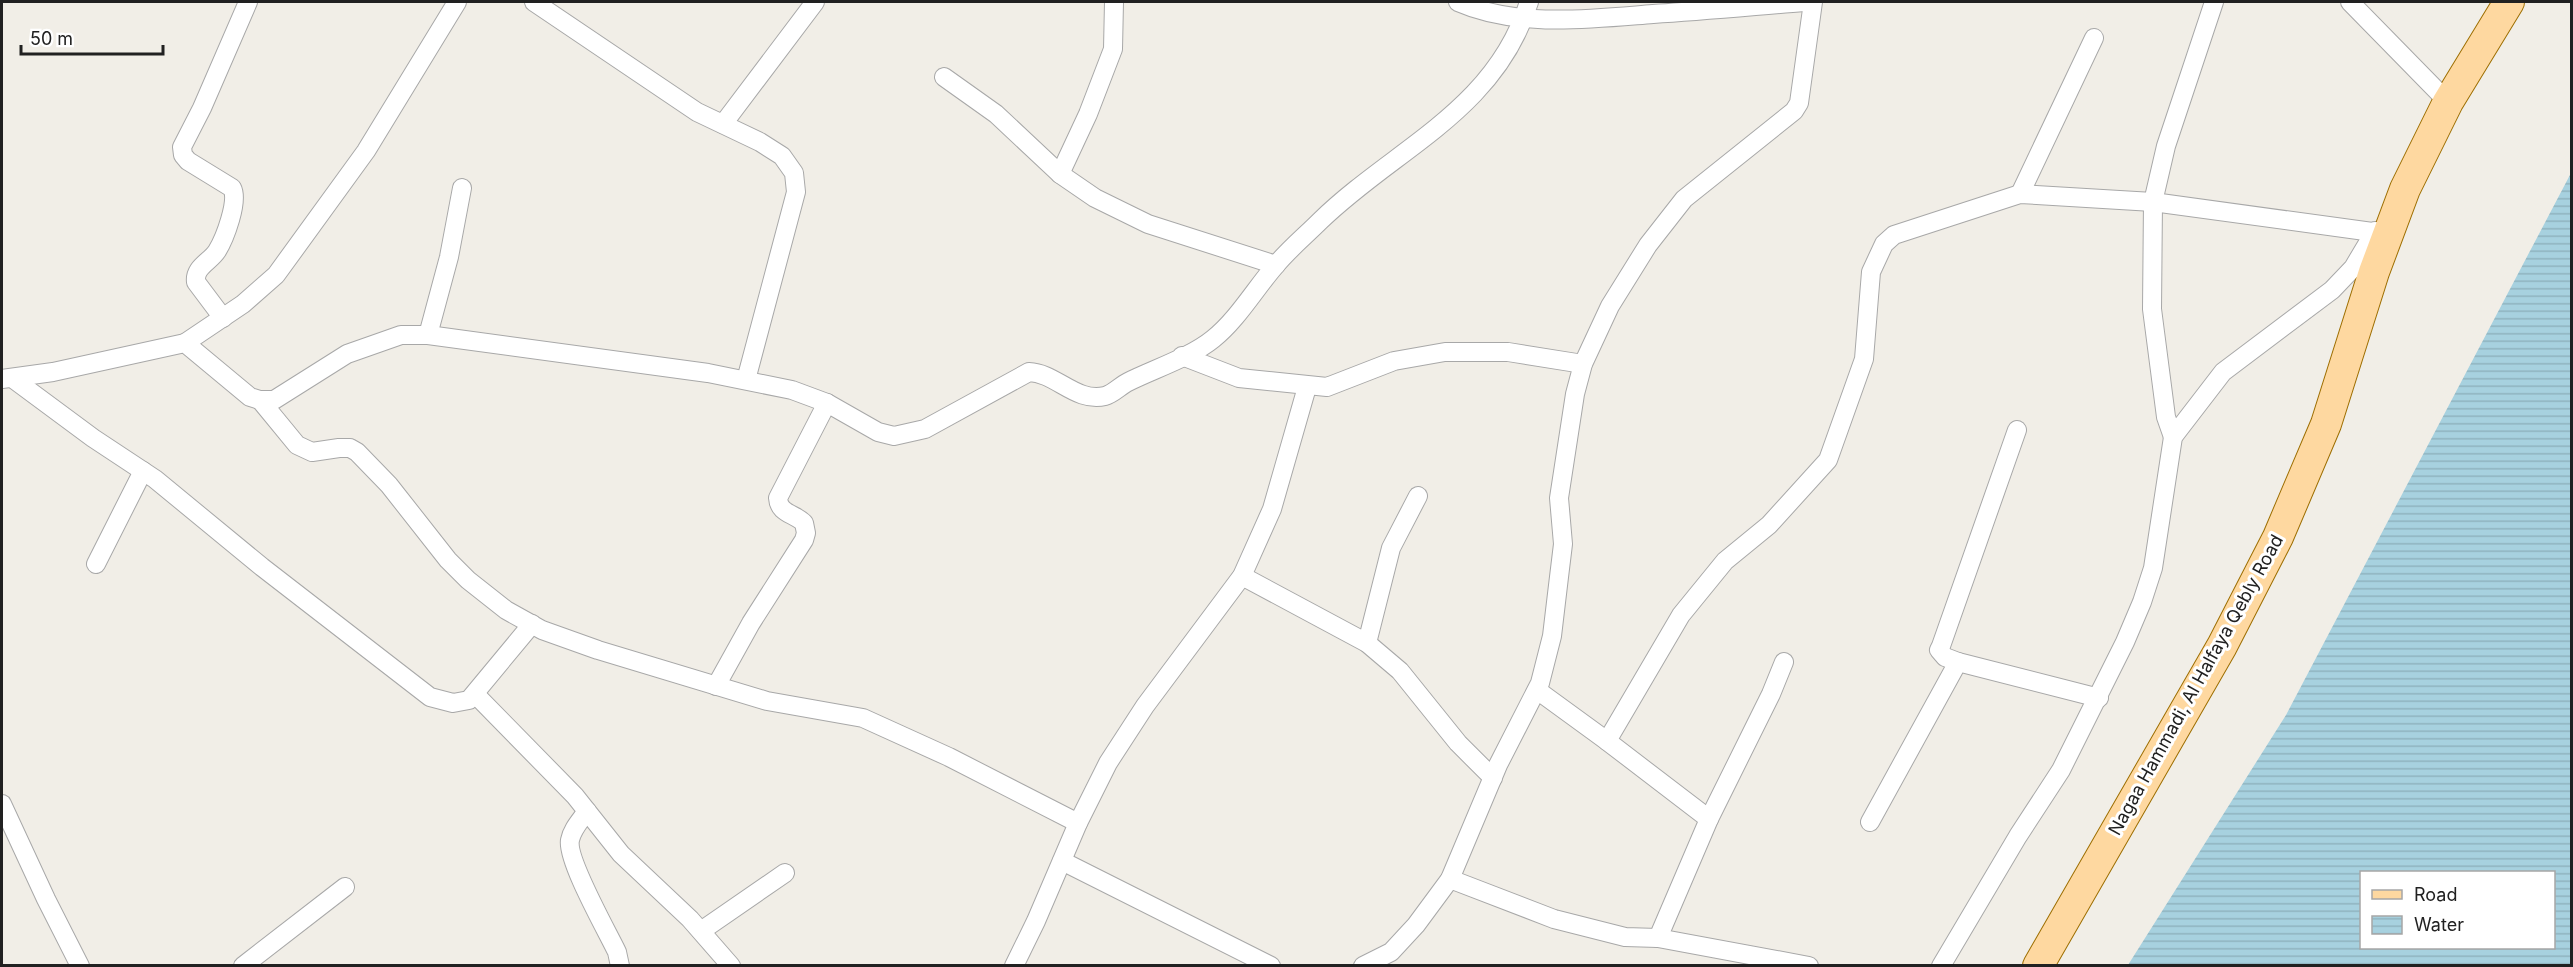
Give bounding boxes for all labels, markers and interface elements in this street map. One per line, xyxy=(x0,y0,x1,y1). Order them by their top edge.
scale bar xyxy=(21,18,164,56)
text: 50 m xyxy=(30,28,73,49)
street label: Nagaa Hammadi, Al Halfaya Qebly Road xyxy=(2104,531,2287,839)
legend xyxy=(2360,871,2555,949)
text: Road xyxy=(2414,884,2457,905)
text: Water xyxy=(2414,914,2464,935)

